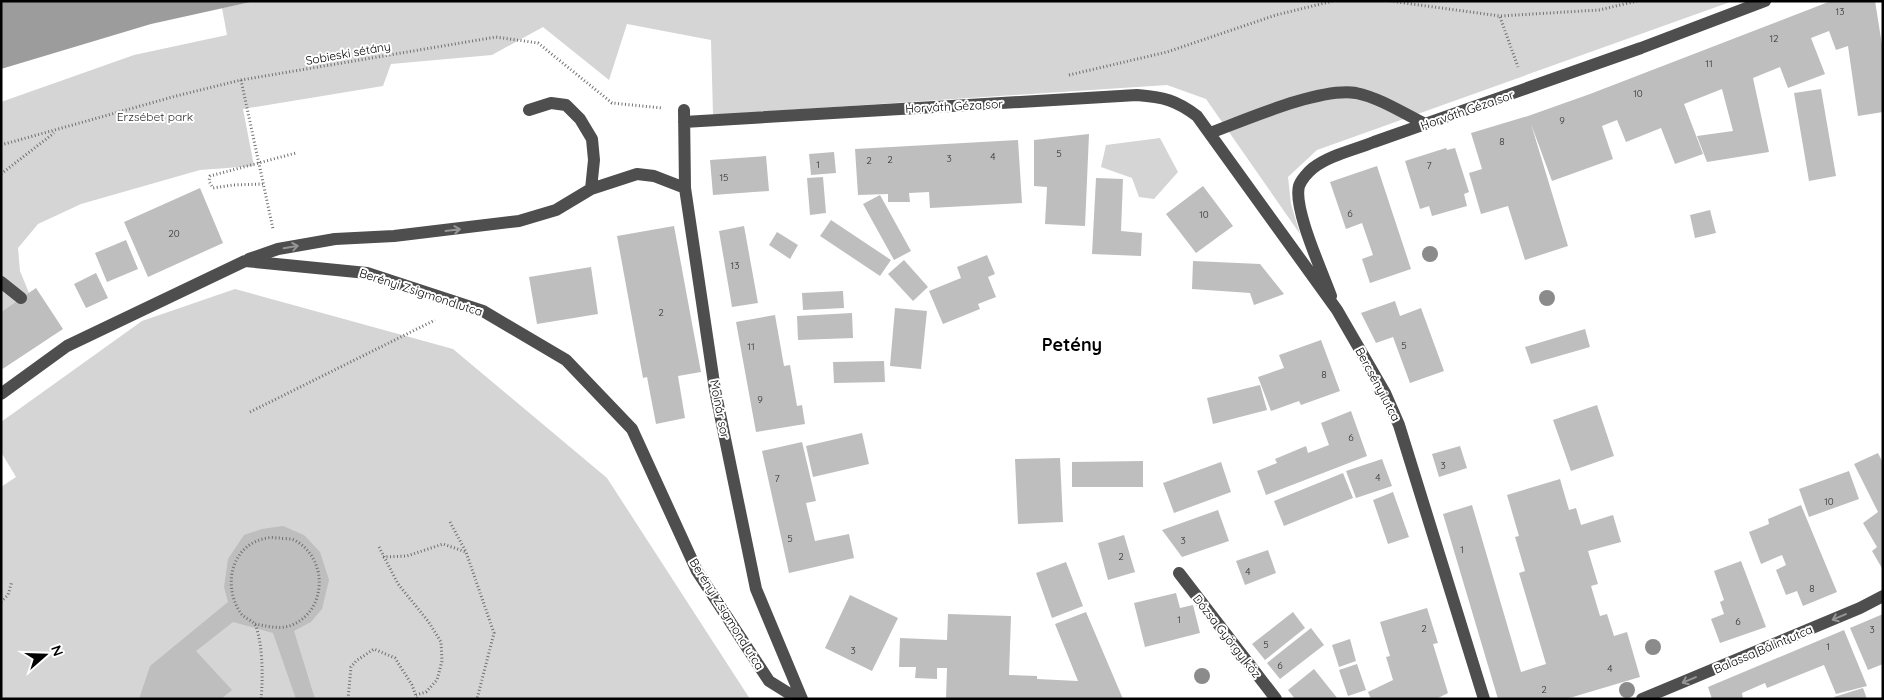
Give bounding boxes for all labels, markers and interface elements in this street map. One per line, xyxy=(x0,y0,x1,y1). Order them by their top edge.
house number: 13 xyxy=(1836,5,1844,18)
house number: 12 xyxy=(1769,32,1779,45)
street label: Sobieski sétány xyxy=(304,38,392,68)
house number: 11 xyxy=(1705,57,1713,70)
street label: Horváth Géza sor xyxy=(1418,87,1516,133)
house number: 10 xyxy=(1633,87,1643,100)
street label: Horváth Géza sor xyxy=(905,96,1004,116)
park label: Erzsébet park xyxy=(117,109,193,124)
house number: 9 xyxy=(1559,114,1565,127)
house number: 8 xyxy=(1499,135,1505,148)
house number: 5 xyxy=(1056,147,1062,160)
house number: 4 xyxy=(990,150,996,163)
house number: 3 xyxy=(946,152,952,165)
house number: 2 xyxy=(887,153,893,166)
house number: 2 xyxy=(866,154,872,167)
house number: 1 xyxy=(816,158,820,171)
house number: 7 xyxy=(1426,159,1432,172)
house number: 15 xyxy=(719,171,729,184)
house number: 6 xyxy=(1347,207,1353,220)
house number: 10 xyxy=(1199,208,1209,221)
one-way arrow xyxy=(444,225,460,235)
house number: 20 xyxy=(168,227,180,240)
one-way arrow xyxy=(283,241,299,251)
house number: 13 xyxy=(731,259,739,272)
street label: Berényi Zsigmond utca xyxy=(357,265,485,319)
house number: 2 xyxy=(658,306,664,319)
district label: Petény xyxy=(1042,333,1102,356)
house number: 5 xyxy=(1401,339,1407,352)
house number: 11 xyxy=(747,340,755,353)
street label: Bercsényi utca xyxy=(1352,345,1404,423)
house number: 8 xyxy=(1321,368,1327,381)
street label: Molnár sor xyxy=(707,378,733,440)
house number: 9 xyxy=(757,393,763,406)
house number: 6 xyxy=(1348,431,1354,444)
house number: 3 xyxy=(1440,459,1446,472)
house number: 4 xyxy=(1375,471,1381,484)
house number: 7 xyxy=(774,472,780,485)
house number: 10 xyxy=(1824,495,1834,508)
house number: 5 xyxy=(787,532,793,545)
house number: 3 xyxy=(1180,534,1186,547)
house number: 1 xyxy=(1460,543,1464,556)
house number: 2 xyxy=(1118,550,1124,563)
street label: Berényi Zsigmond utca xyxy=(687,555,767,673)
house number: 4 xyxy=(1245,565,1251,578)
house number: 8 xyxy=(1809,582,1815,595)
street label: Dózsa György köz xyxy=(1190,591,1264,681)
one-way arrow xyxy=(1832,612,1847,622)
house number: 1 xyxy=(1177,613,1181,626)
house number: 6 xyxy=(1735,615,1741,628)
street label: Balassa Bálint utca xyxy=(1711,621,1815,677)
house number: 2 xyxy=(1421,622,1427,635)
house number: 3 xyxy=(1869,623,1875,636)
north arrow xyxy=(20,630,70,680)
house number: 5 xyxy=(1263,638,1269,651)
house number: 1 xyxy=(1826,640,1830,653)
text: N xyxy=(47,643,67,658)
house number: 3 xyxy=(850,644,856,657)
house number: 6 xyxy=(1277,659,1283,672)
house number: 4 xyxy=(1607,662,1613,675)
one-way arrow xyxy=(1682,676,1697,685)
house number: 2 xyxy=(1541,683,1547,696)

